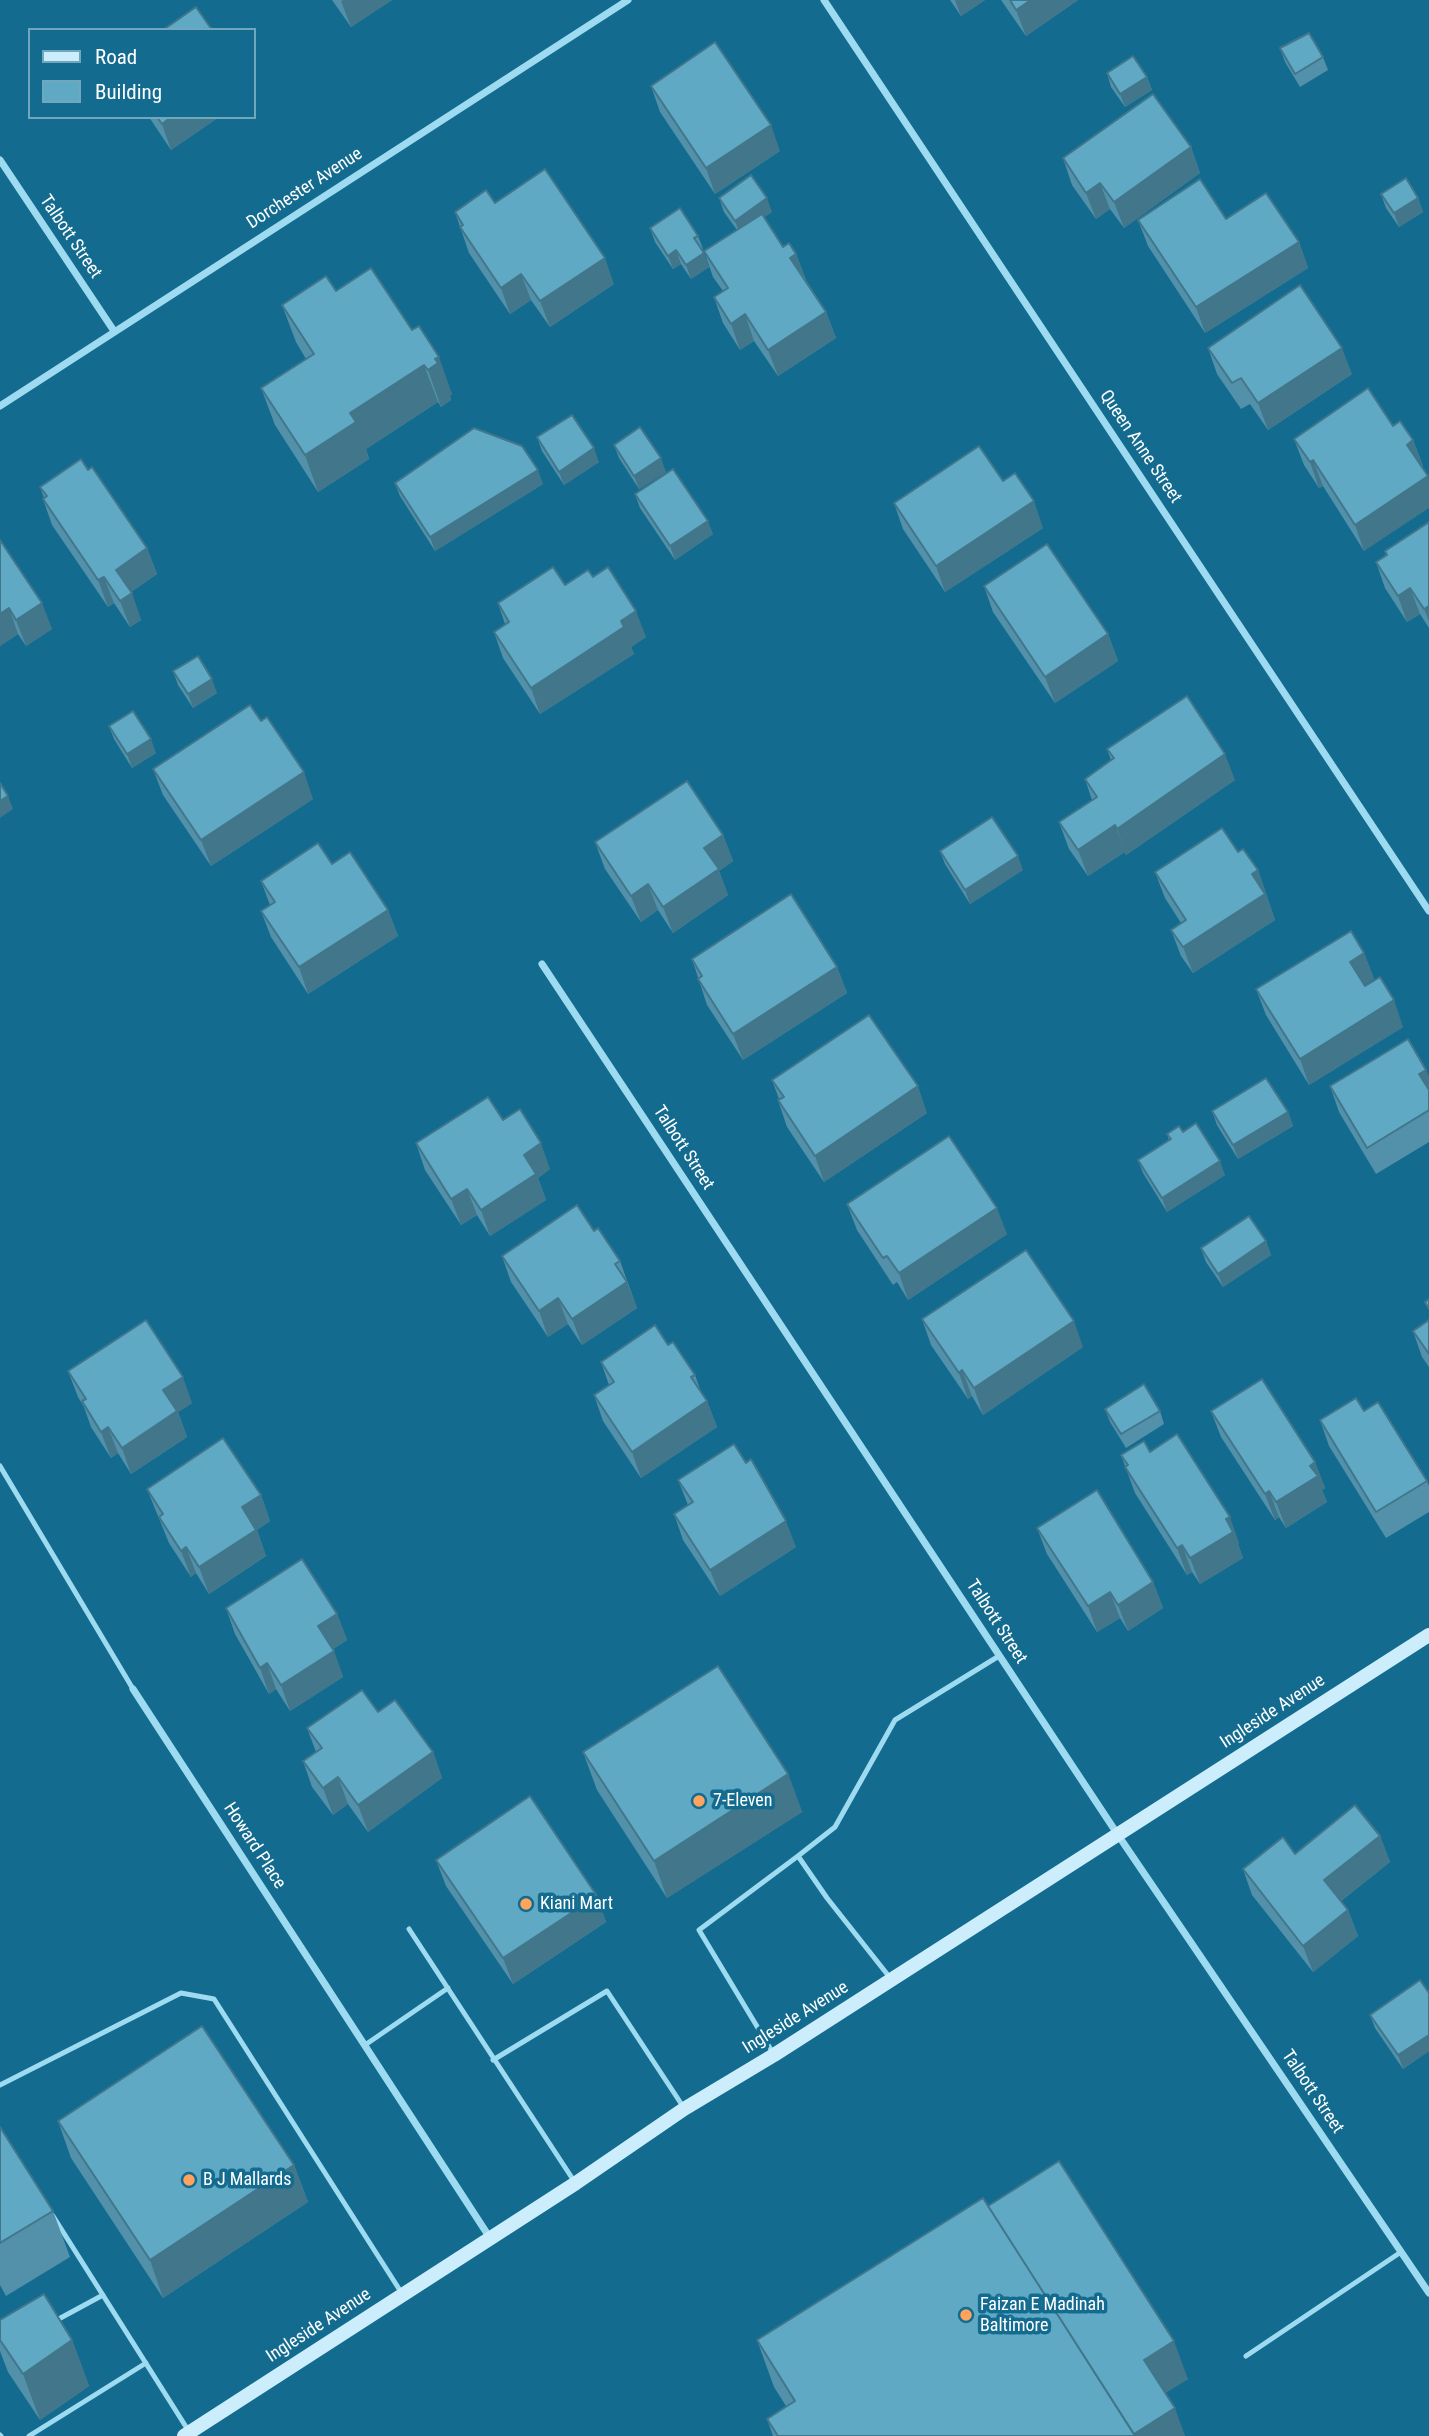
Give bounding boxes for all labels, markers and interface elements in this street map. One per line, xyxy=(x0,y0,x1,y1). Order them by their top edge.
legend xyxy=(28,28,256,119)
text: Road xyxy=(95,45,137,69)
text: Building xyxy=(95,80,162,104)
street label: Dorchester Avenue xyxy=(243,144,367,234)
street label: Talbott Street xyxy=(34,191,106,283)
street label: Queen Anne Street xyxy=(1094,386,1186,508)
street label: Talbott Street xyxy=(648,1102,718,1194)
street label: Talbott Street xyxy=(961,1576,1031,1668)
street label: Ingleside Avenue xyxy=(1217,1670,1329,1754)
place label: 7-Eleven xyxy=(713,1790,772,1812)
marker: 7-Eleven xyxy=(691,1793,707,1809)
street label: Howard Place xyxy=(218,1799,290,1893)
place label: Kiani Mart xyxy=(540,1893,613,1915)
marker: Kiani Mart xyxy=(518,1896,534,1912)
street label: Ingleside Avenue xyxy=(739,1977,853,2059)
street label: Talbott Street xyxy=(1276,2046,1348,2138)
place label: B J Mallards xyxy=(203,2169,291,2191)
marker: B J Mallards xyxy=(181,2172,197,2188)
street label: Ingleside Avenue xyxy=(263,2284,375,2368)
place label: Faizan E Madinah Baltimore xyxy=(980,2294,1105,2336)
marker: Faizan E Madinah Baltimore xyxy=(958,2307,974,2323)

